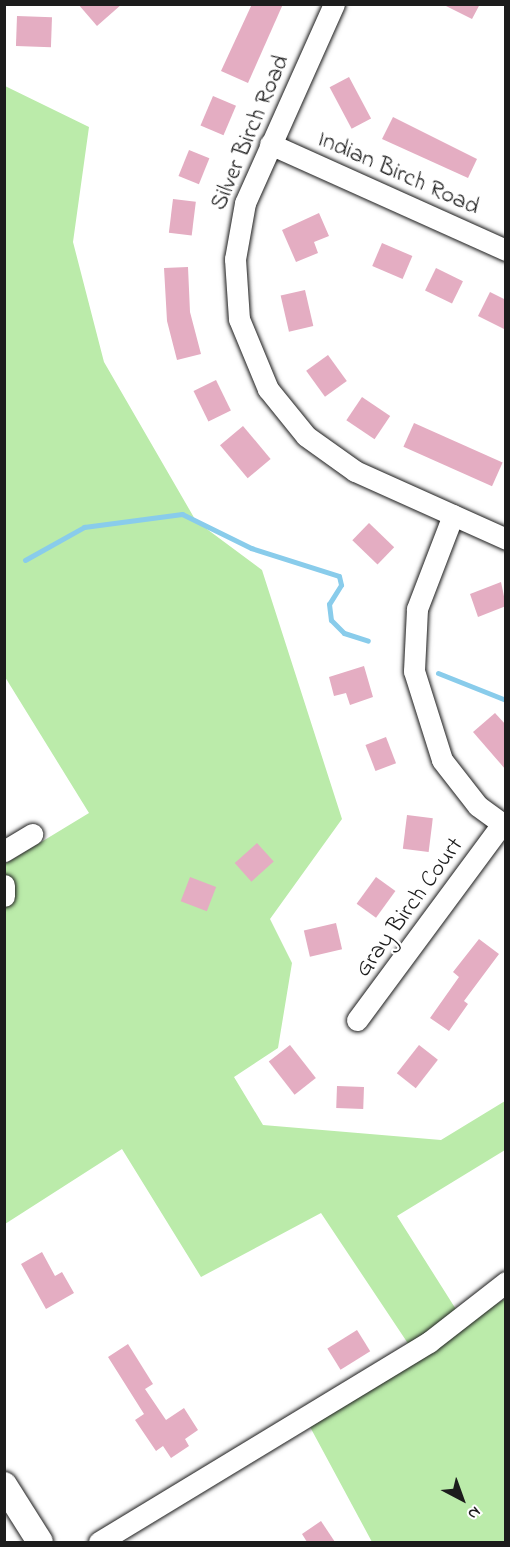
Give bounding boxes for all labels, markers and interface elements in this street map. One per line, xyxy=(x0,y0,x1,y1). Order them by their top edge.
street label: Silver Birch Road xyxy=(205,51,297,215)
street label: Indian Birch Road xyxy=(313,125,483,223)
street label: Gray Birch Court xyxy=(350,833,470,983)
north arrow xyxy=(432,1469,492,1529)
text: N xyxy=(462,1500,486,1525)

